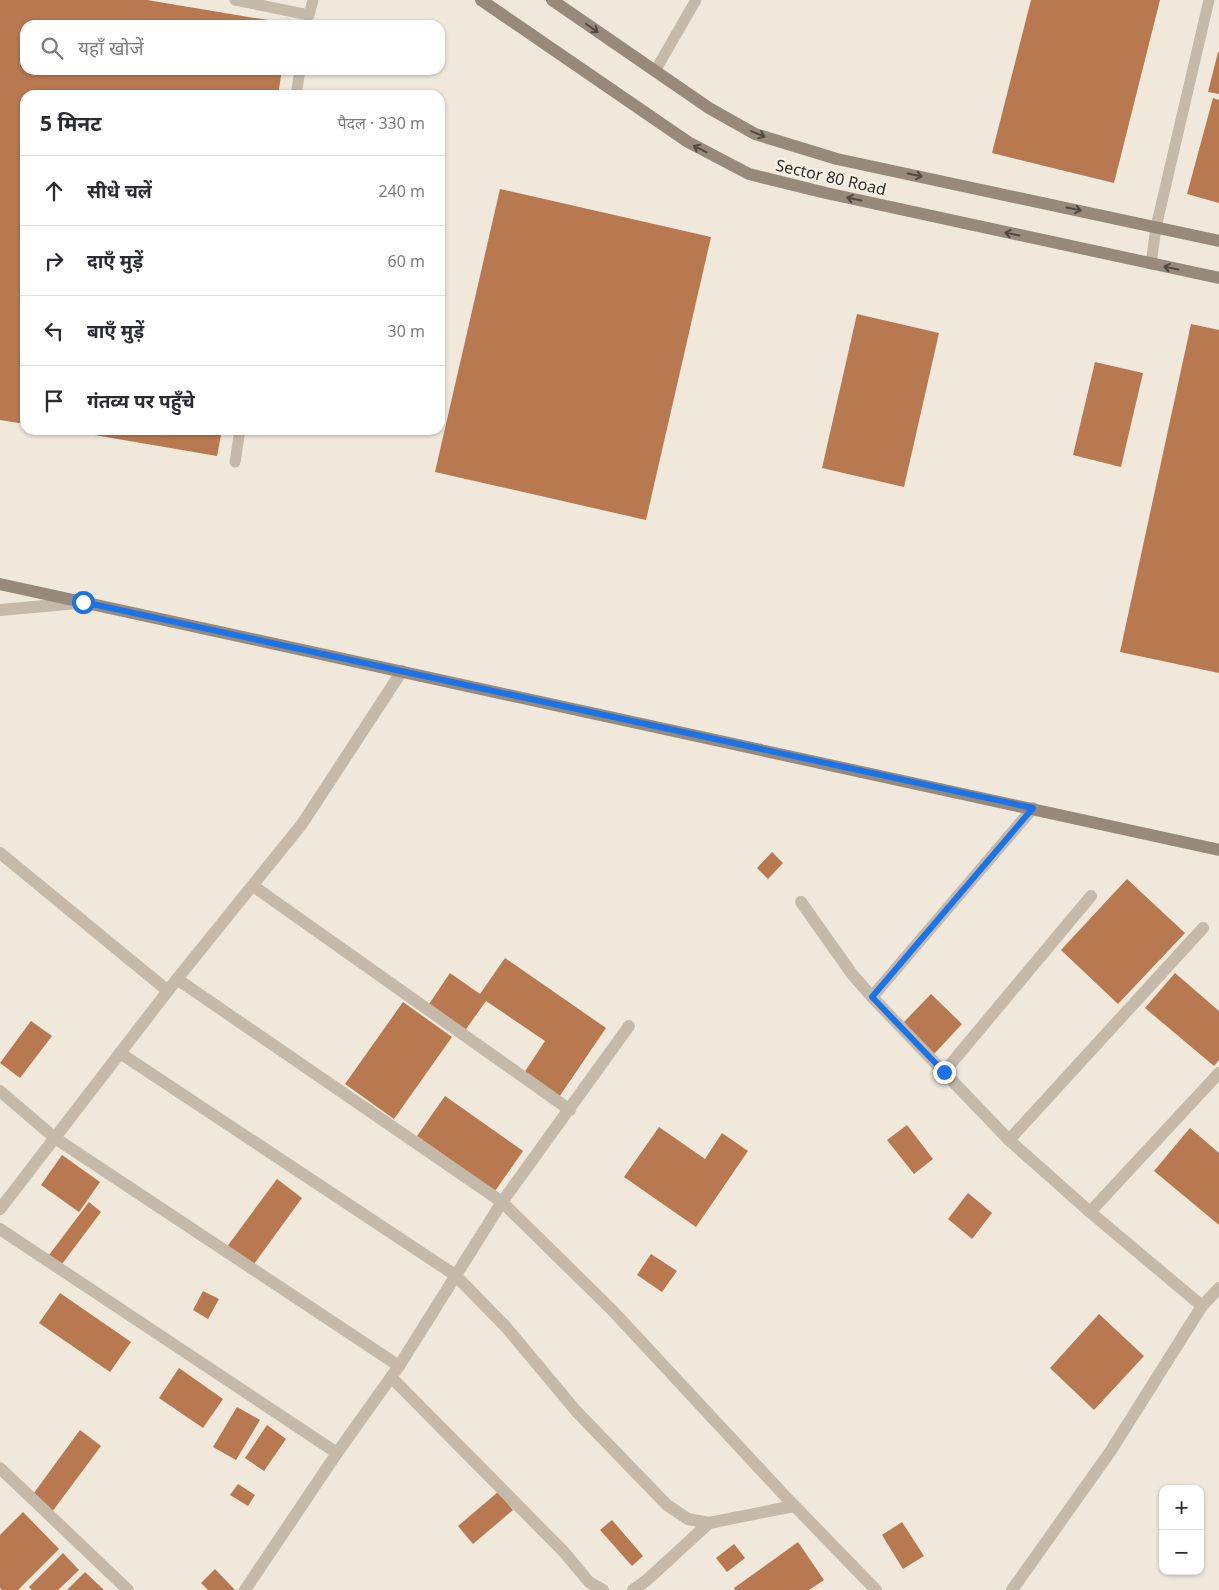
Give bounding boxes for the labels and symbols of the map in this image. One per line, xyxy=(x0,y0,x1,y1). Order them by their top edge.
one-way arrow xyxy=(585,23,599,33)
one-way arrow xyxy=(750,130,765,139)
one-way arrow xyxy=(693,144,708,154)
street label: Sector 80 Road xyxy=(774,154,888,200)
one-way arrow xyxy=(906,171,922,181)
one-way arrow xyxy=(846,194,862,203)
one-way arrow xyxy=(1065,205,1081,215)
one-way arrow xyxy=(1005,228,1021,238)
one-way arrow xyxy=(1164,263,1180,272)
route start xyxy=(72,591,95,614)
route end xyxy=(933,1061,956,1084)

